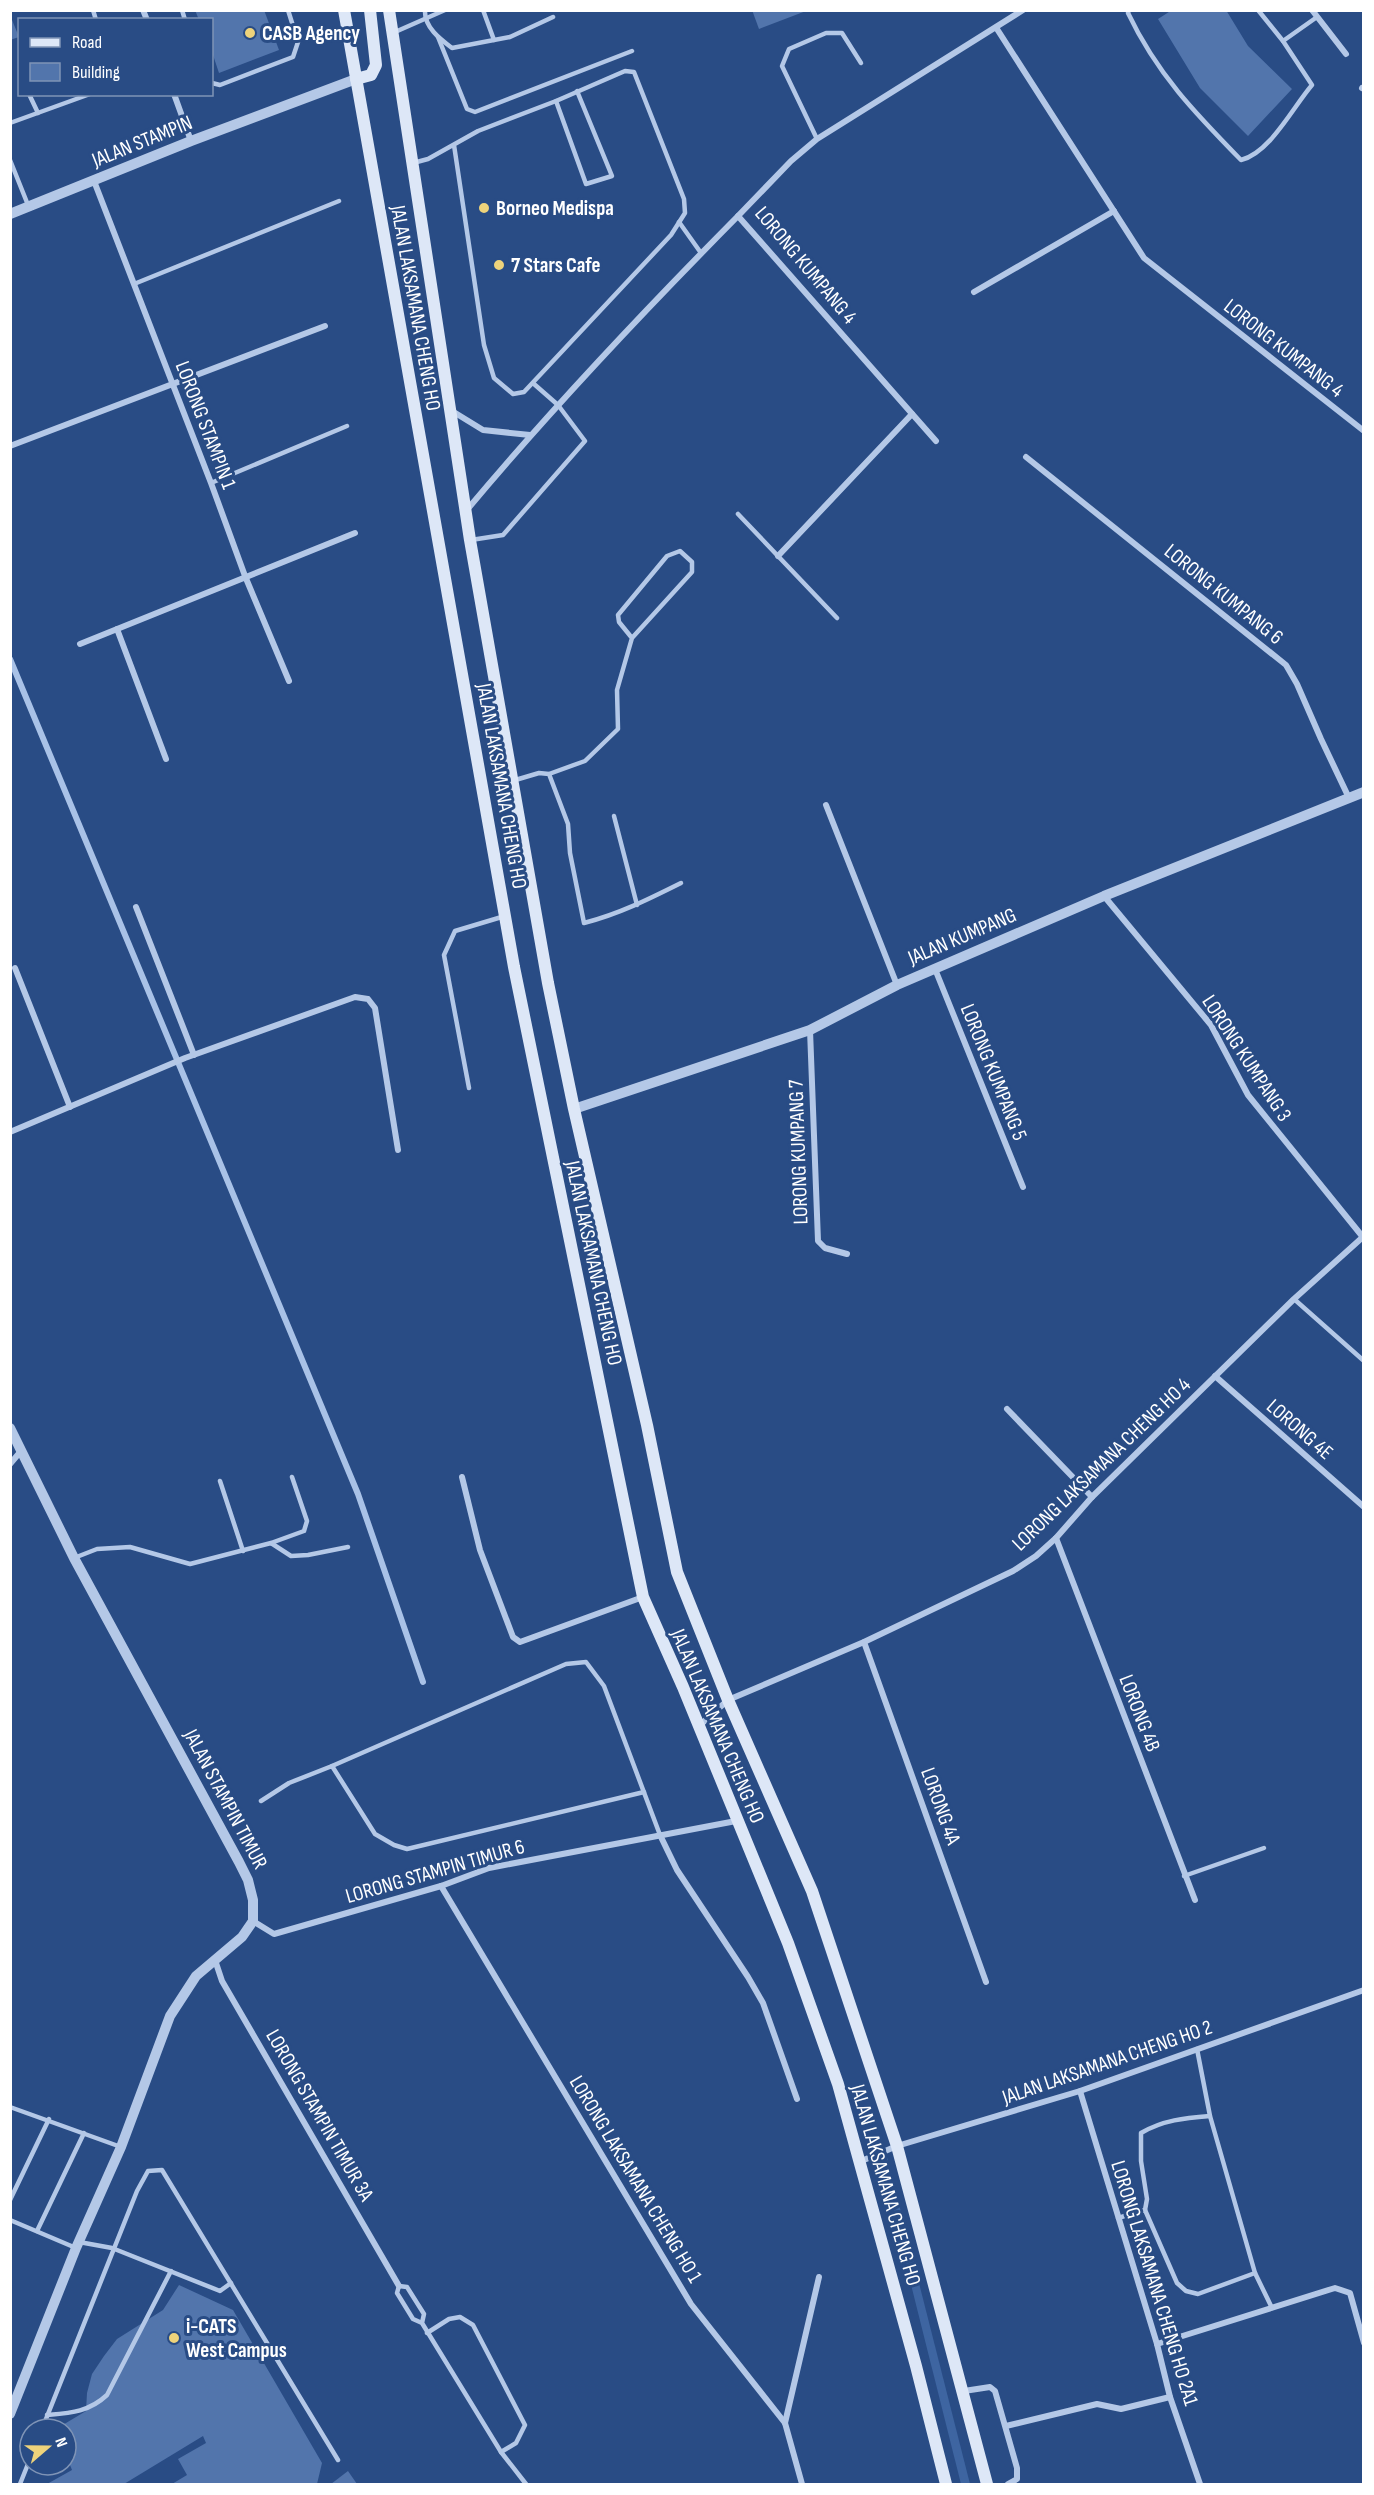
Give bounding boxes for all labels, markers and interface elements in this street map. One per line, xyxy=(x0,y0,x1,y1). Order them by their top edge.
legend xyxy=(18,18,213,96)
place label: CASB Agency xyxy=(262,21,360,46)
marker: CASB Agency xyxy=(243,26,257,40)
text: Road xyxy=(72,32,102,53)
text: Building xyxy=(72,62,120,83)
street label: JALAN STAMPIN xyxy=(87,110,196,173)
place label: Borneo Medispa xyxy=(496,196,614,221)
marker: Borneo Medispa xyxy=(477,201,491,215)
street label: JALAN LAKSAMANA CHENG HO xyxy=(385,202,446,413)
street label: LORONG KUMPANG 4 xyxy=(749,202,862,329)
place label: 7 Stars Cafe xyxy=(511,253,600,278)
marker: 7 Stars Cafe xyxy=(492,258,506,272)
street label: LORONG KUMPANG 4 xyxy=(1219,294,1349,403)
street label: LORONG STAMPIN 1 xyxy=(170,358,242,493)
street label: LORONG KUMPANG 6 xyxy=(1159,539,1288,650)
street label: JALAN LAKSAMANA CHENG HO xyxy=(471,680,532,891)
street label: JALAN KUMPANG xyxy=(903,902,1020,971)
street label: LORONG KUMPANG 3 xyxy=(1197,990,1297,1126)
street label: LORONG KUMPANG 5 xyxy=(955,1000,1032,1144)
street label: LORONG KUMPANG 7 xyxy=(783,1078,814,1225)
street label: JALAN LAKSAMANA CHENG HO xyxy=(559,1158,627,1368)
street label: LORONG LAKSAMANA CHENG HO 4 xyxy=(1007,1372,1196,1556)
street label: LORONG 4E xyxy=(1261,1394,1338,1465)
street label: JALAN LAKSAMANA CHENG HO xyxy=(665,1625,770,1827)
street label: LORONG 4B xyxy=(1113,1671,1166,1755)
street label: JALAN STAMPIN TIMUR xyxy=(178,1724,273,1874)
street label: LORONG 4A xyxy=(915,1764,966,1849)
street label: LORONG STAMPIN TIMUR 6 xyxy=(343,1834,528,1909)
street label: JALAN LAKSAMANA CHENG HO 2 xyxy=(998,2015,1215,2110)
street label: LORONG STAMPIN TIMUR 3A xyxy=(260,2025,379,2206)
street label: LORONG LAKSAMANA CHENG HO 1 xyxy=(564,2071,708,2288)
street label: JALAN LAKSAMANA CHENG HO xyxy=(845,2081,926,2289)
street label: LORONG LAKSAMANA CHENG HO 2A1 xyxy=(1105,2158,1204,2409)
place label: i-CATS West Campus xyxy=(186,2314,287,2363)
marker: i-CATS West Campus xyxy=(167,2331,181,2345)
north arrow xyxy=(18,2417,78,2477)
text: N xyxy=(50,2435,71,2450)

